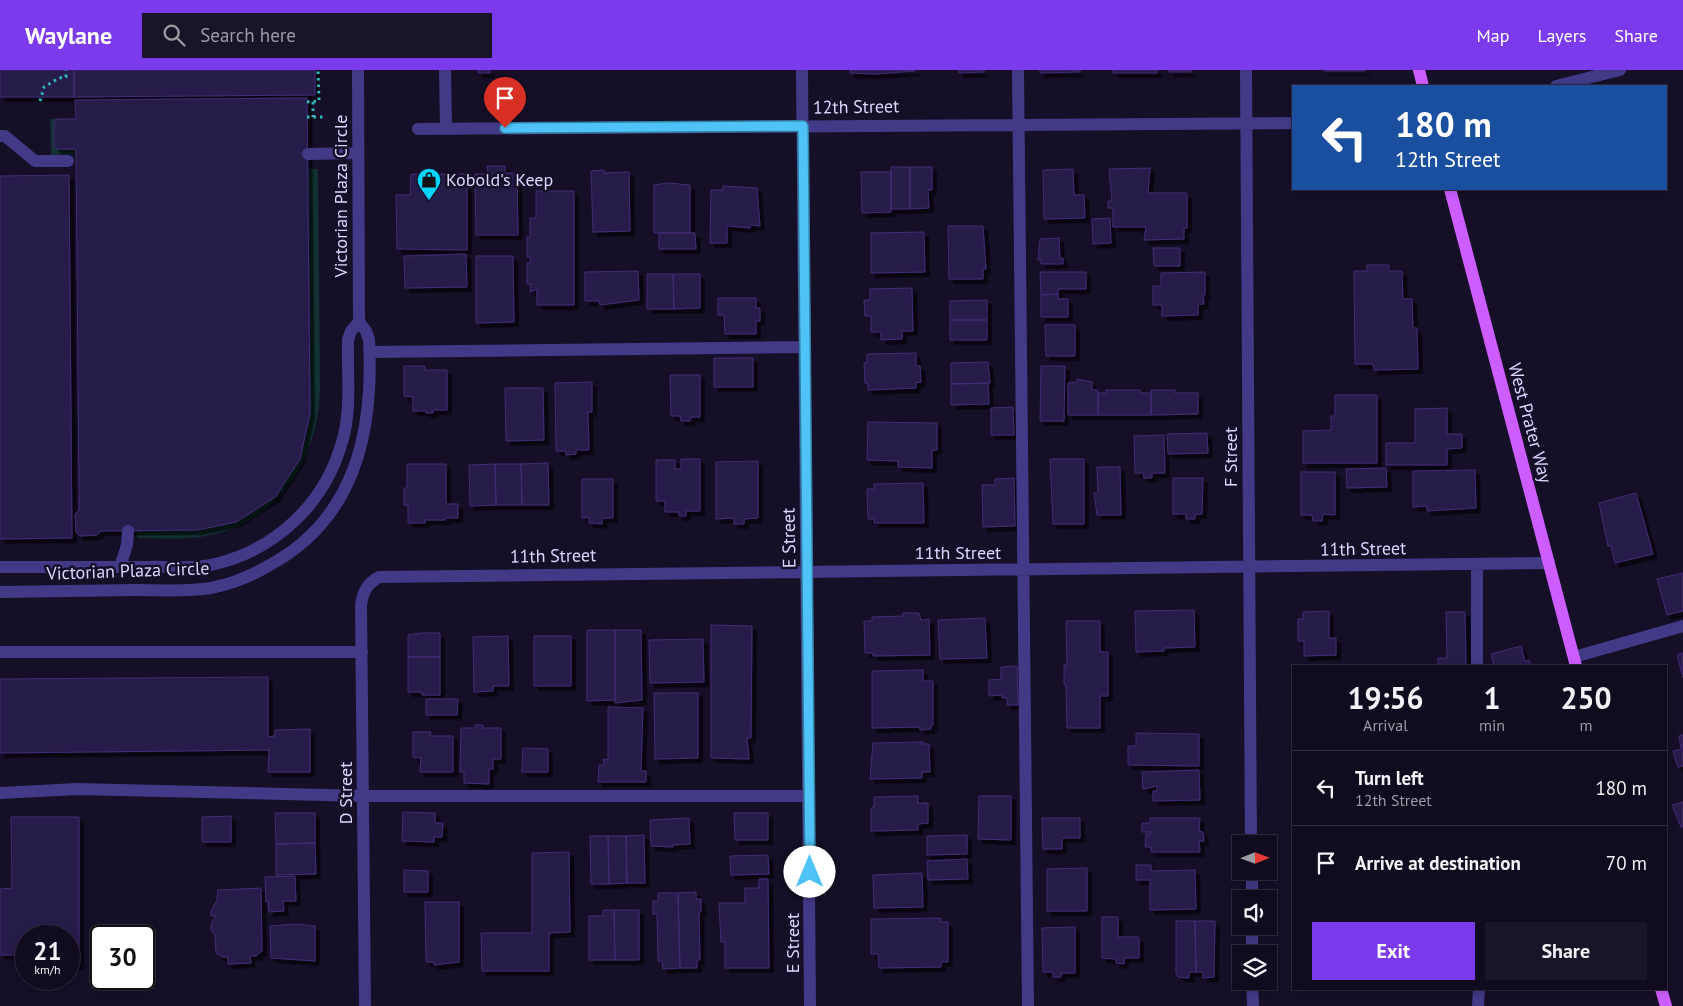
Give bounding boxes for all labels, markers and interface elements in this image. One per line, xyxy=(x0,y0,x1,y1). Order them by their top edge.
search box xyxy=(142,13,492,58)
text: Waylane xyxy=(25,20,112,51)
icon: search xyxy=(160,21,188,49)
text: Search here xyxy=(200,23,296,47)
text: Map xyxy=(1477,24,1509,47)
text: Layers xyxy=(1537,24,1586,47)
text: Share xyxy=(1614,24,1658,47)
pin xyxy=(484,77,526,128)
icon: arrive xyxy=(491,84,519,112)
street label: 12th Street xyxy=(813,94,899,119)
text: 180 m xyxy=(1395,101,1492,147)
icon: left xyxy=(1312,105,1377,170)
street label: Victorian Plaza Circle xyxy=(329,114,352,279)
text: 12th Street xyxy=(1395,145,1501,173)
shop icon: Kobold's Keep xyxy=(416,167,442,201)
place label: Kobold's Keep xyxy=(446,168,553,191)
street label: West Prater Way xyxy=(1503,360,1558,486)
street label: F Street xyxy=(1219,427,1242,487)
street label: E Street xyxy=(776,508,801,568)
street label: 11th Street xyxy=(1320,536,1406,561)
street label: 11th Street xyxy=(915,541,1001,564)
street label: 11th Street xyxy=(510,543,596,568)
street label: Victorian Plaza Circle xyxy=(45,556,210,585)
text: 19:56 xyxy=(1347,678,1424,717)
text: 1 xyxy=(1484,678,1501,717)
text: 250 xyxy=(1560,678,1612,717)
text: Arrival xyxy=(1363,715,1408,735)
text: min xyxy=(1479,715,1505,735)
text: m xyxy=(1580,715,1593,735)
street label: D Street xyxy=(334,762,357,824)
text: Turn left xyxy=(1355,766,1424,790)
icon: left xyxy=(1312,774,1340,802)
text: 180 m xyxy=(1595,776,1647,800)
text: 12th Street xyxy=(1355,790,1432,810)
north arrow xyxy=(1232,835,1278,880)
map controls xyxy=(1232,835,1277,990)
position arrow xyxy=(783,845,835,897)
icon: arrive xyxy=(1312,849,1340,877)
text: Arrive at destination xyxy=(1355,851,1521,875)
text: 70 m xyxy=(1606,851,1647,875)
button: sound xyxy=(1232,890,1277,935)
street label: E Street xyxy=(781,913,804,973)
button: Exit xyxy=(1312,922,1475,980)
button: Share xyxy=(1485,922,1647,980)
speed limit sign: 30 xyxy=(90,925,155,990)
text: 21 xyxy=(33,935,62,967)
button: layers xyxy=(1232,945,1277,990)
text: km/h xyxy=(34,962,61,977)

